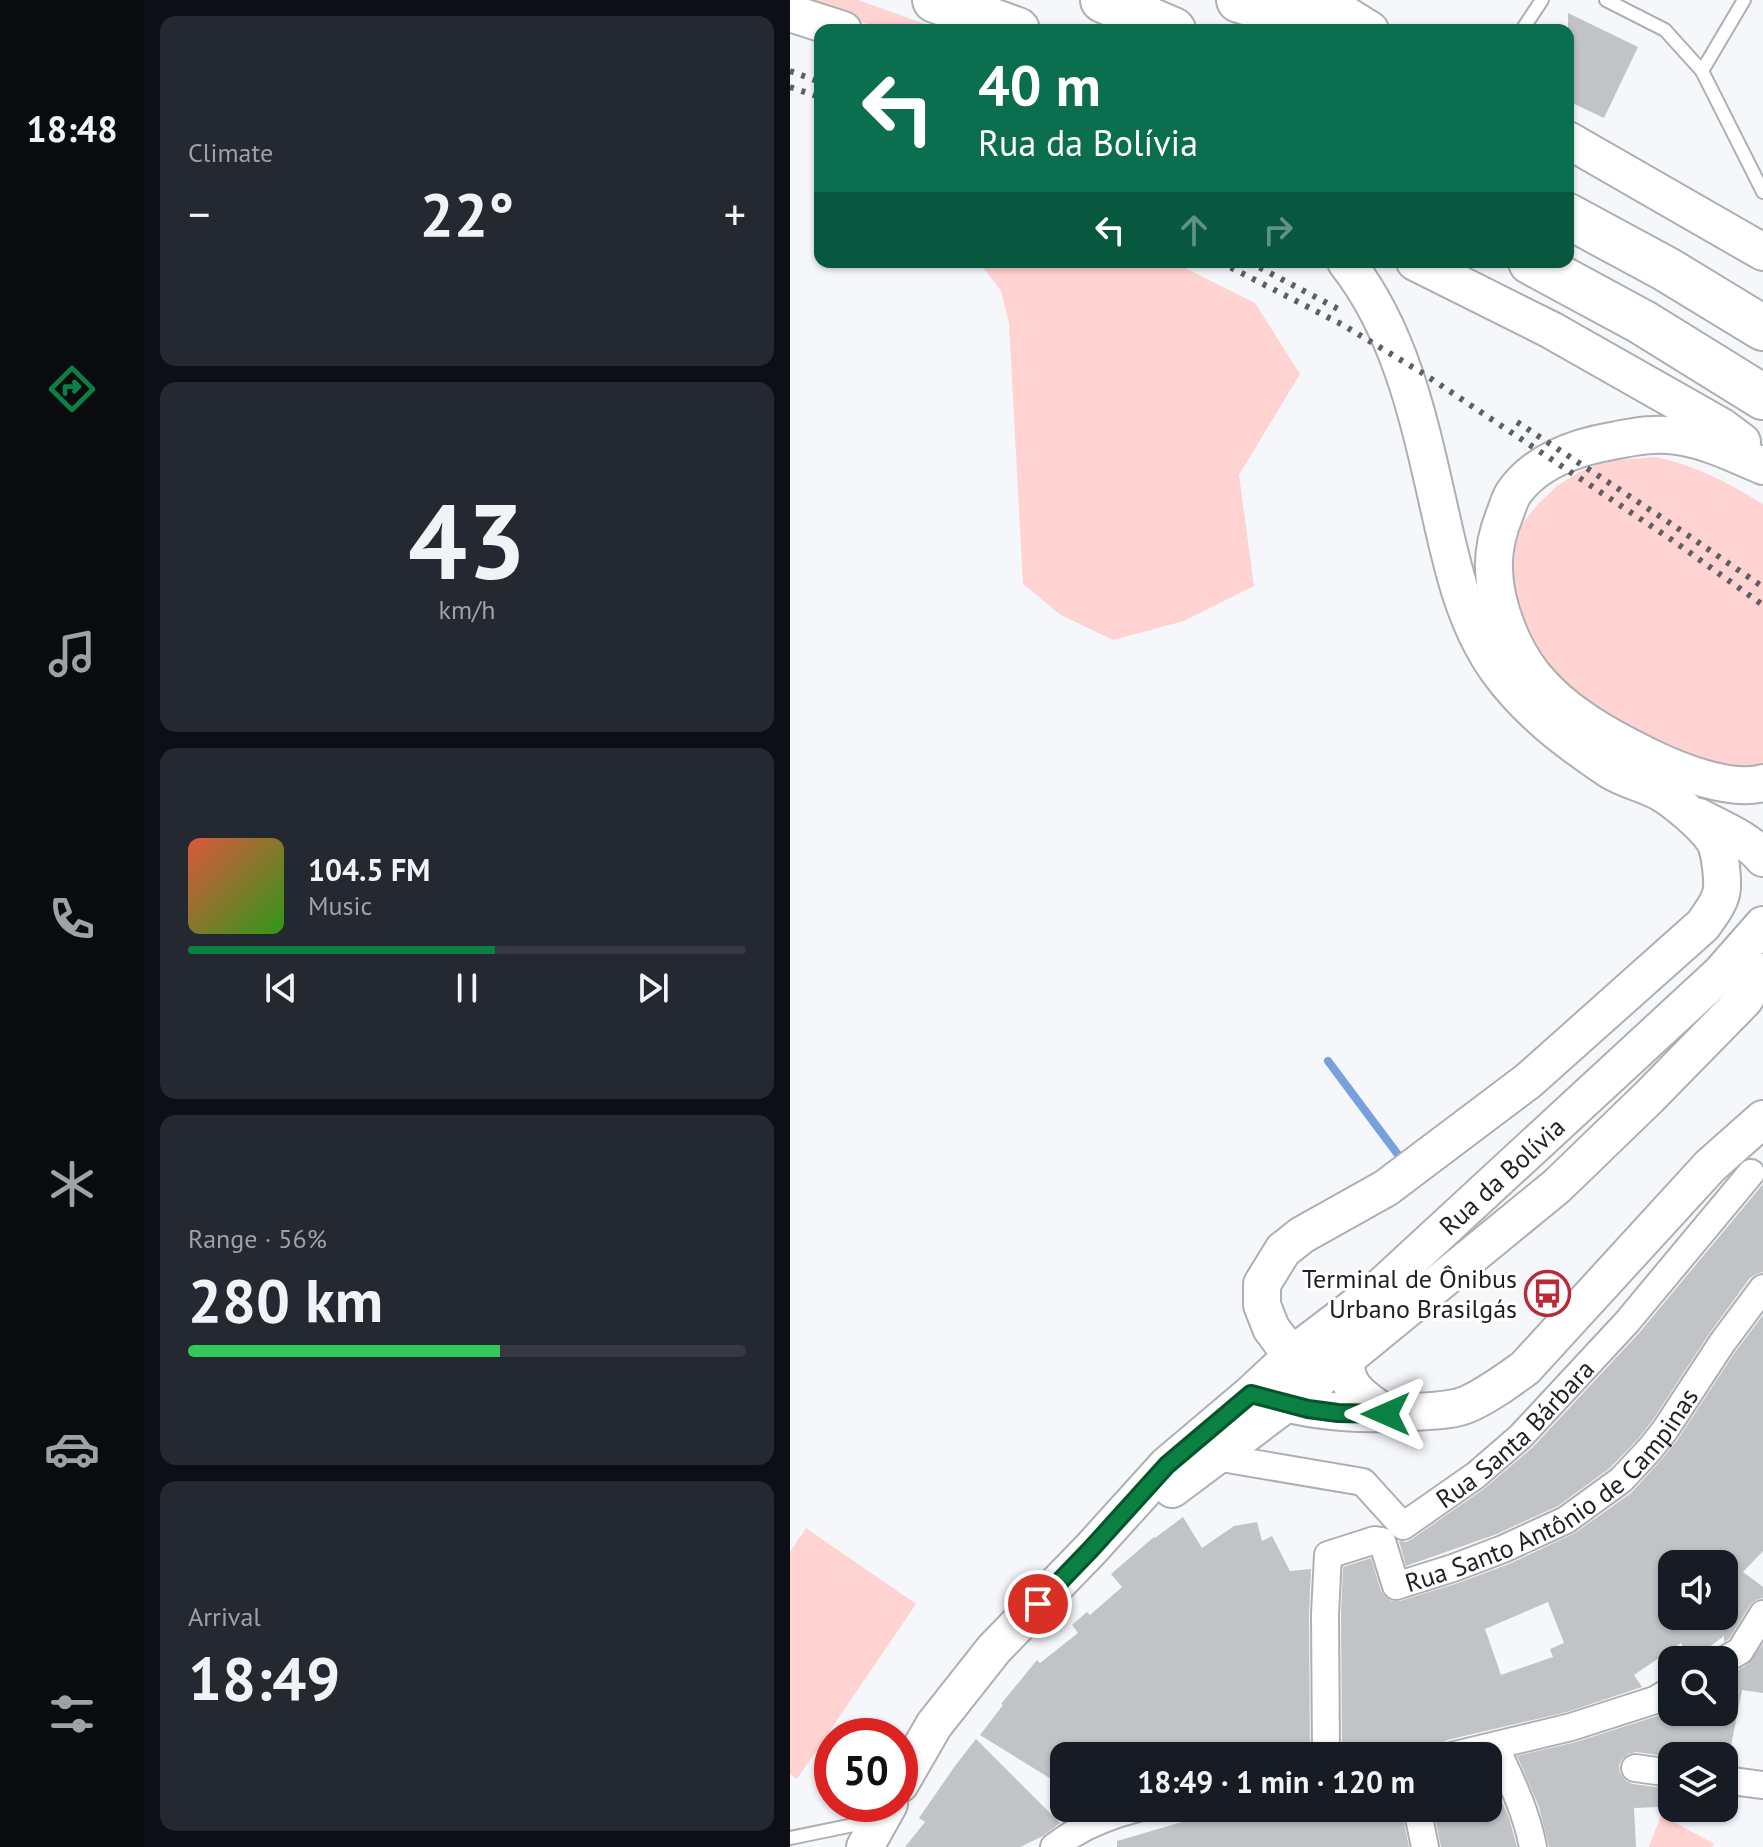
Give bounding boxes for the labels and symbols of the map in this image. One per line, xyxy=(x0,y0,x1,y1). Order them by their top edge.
street label: Rua da Bolívia xyxy=(1432,1110,1571,1242)
place label: Terminal de Ônibus Urbano Brasilgás xyxy=(1302,1262,1517,1325)
bus stop icon: Terminal de Ônibus Urbano Brasilgás xyxy=(1524,1269,1572,1317)
street label: Rua Santa Bárbara xyxy=(1429,1352,1601,1515)
position arrow xyxy=(1344,1372,1428,1456)
street label: Rua Santo Antônio de Campinas xyxy=(1401,1381,1705,1599)
pin xyxy=(1004,1570,1072,1638)
speed limit sign: 50 xyxy=(814,1718,918,1822)

